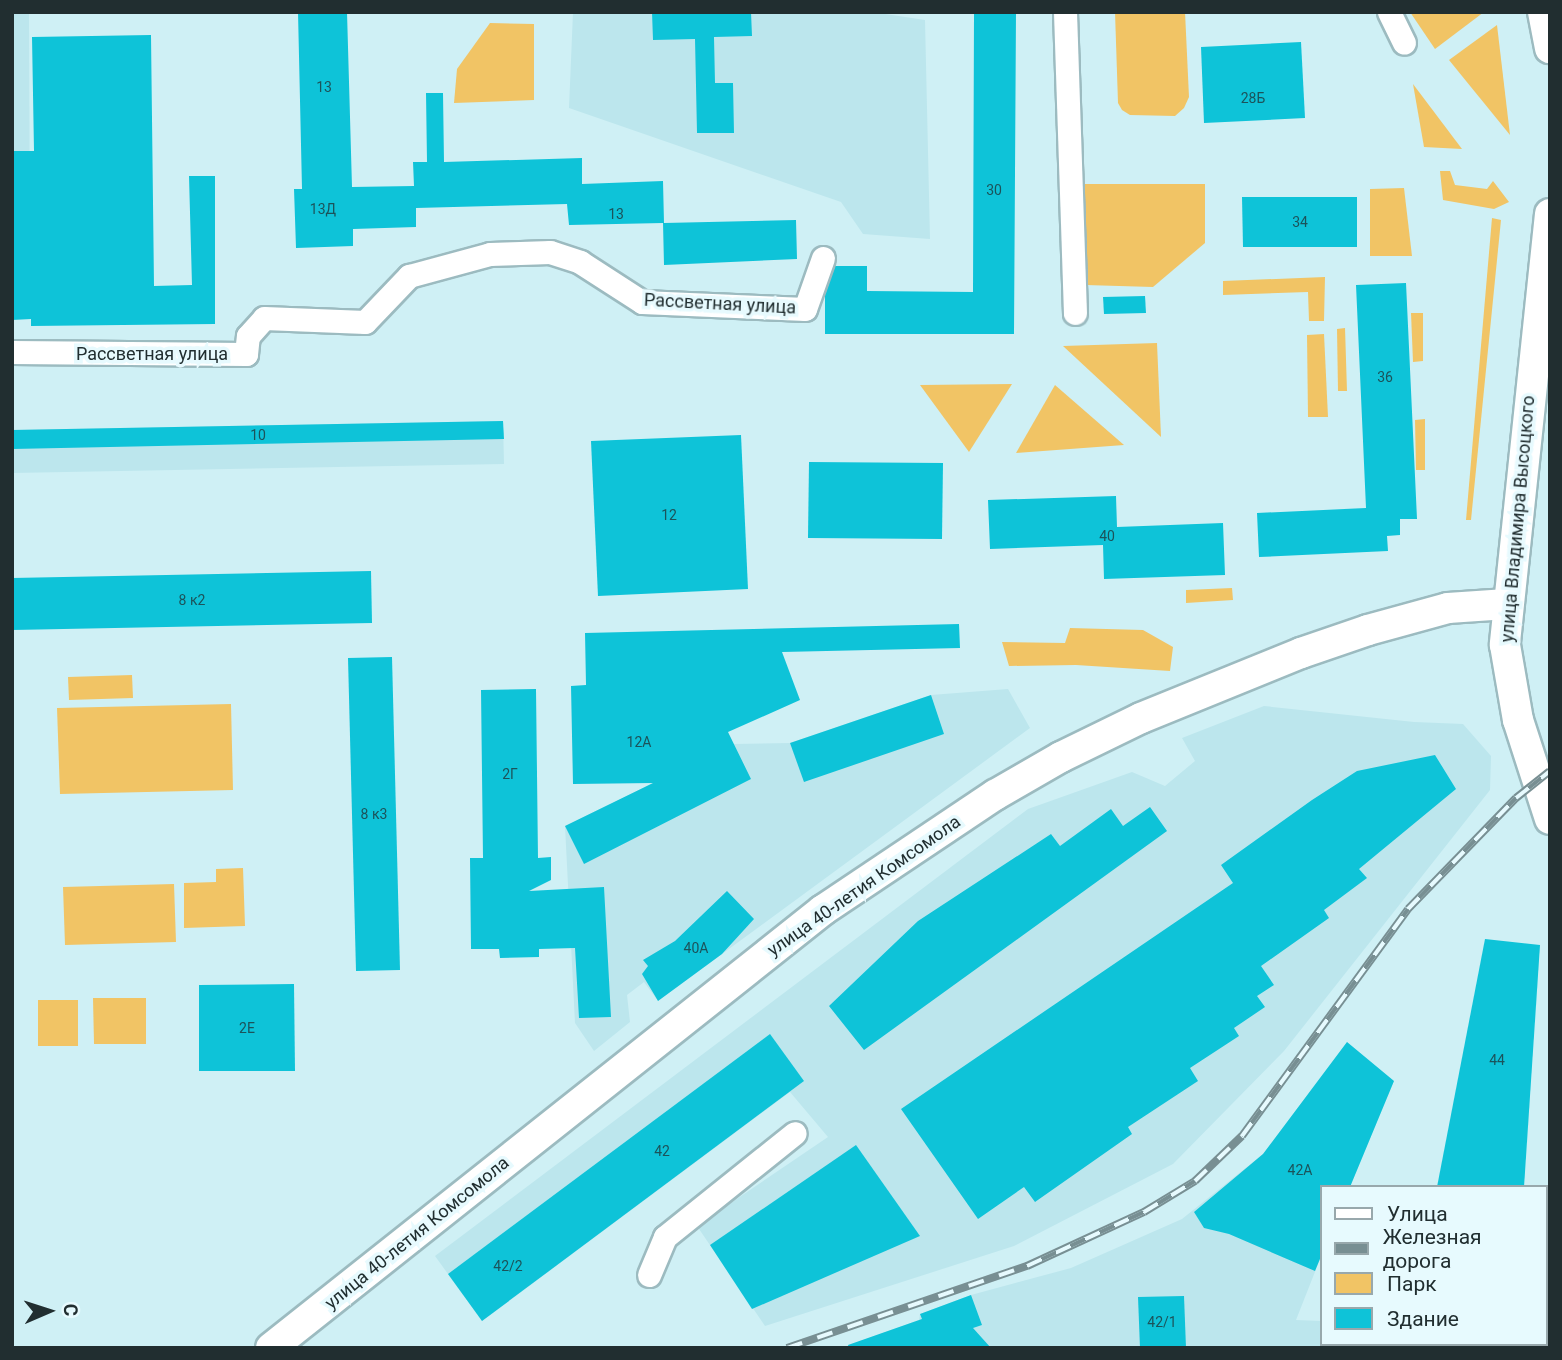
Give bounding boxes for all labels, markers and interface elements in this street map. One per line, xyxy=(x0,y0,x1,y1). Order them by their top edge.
house number: 13 xyxy=(316,79,332,95)
house number: 28Б xyxy=(1241,90,1265,106)
house number: 30 xyxy=(986,182,1002,198)
house number: 13Д xyxy=(310,201,336,217)
house number: 13 xyxy=(608,206,624,222)
house number: 34 xyxy=(1292,214,1308,230)
street label: Рассветная улица xyxy=(643,289,797,319)
street label: Рассветная улица xyxy=(76,343,228,365)
house number: 36 xyxy=(1377,369,1393,385)
street label: улица Владимира Высоцкого xyxy=(1496,395,1540,643)
house number: 10 xyxy=(250,427,266,443)
house number: 12 xyxy=(661,507,677,523)
house number: 40 xyxy=(1099,528,1115,544)
house number: 8 к2 xyxy=(179,592,205,608)
house number: 12А xyxy=(627,734,651,750)
house number: 2Г xyxy=(502,766,518,782)
house number: 8 к3 xyxy=(361,806,387,822)
street label: улица 40-летия Комсомола xyxy=(763,811,965,961)
house number: 40А xyxy=(684,940,708,956)
house number: 2Е xyxy=(239,1020,255,1036)
house number: 44 xyxy=(1489,1052,1505,1068)
house number: 42 xyxy=(654,1143,670,1159)
street label: улица 40-летия Комсомола xyxy=(321,1152,513,1314)
house number: 42А xyxy=(1288,1162,1312,1178)
legend xyxy=(1320,1185,1548,1346)
text: Улица xyxy=(1387,1202,1448,1226)
text: Железная дорога xyxy=(1383,1225,1482,1273)
house number: 42/2 xyxy=(493,1258,523,1274)
text: Парк xyxy=(1387,1272,1437,1296)
north arrow xyxy=(14,1276,84,1346)
text: С xyxy=(59,1303,82,1317)
text: Здание xyxy=(1387,1307,1459,1331)
house number: 42/1 xyxy=(1147,1314,1177,1330)

